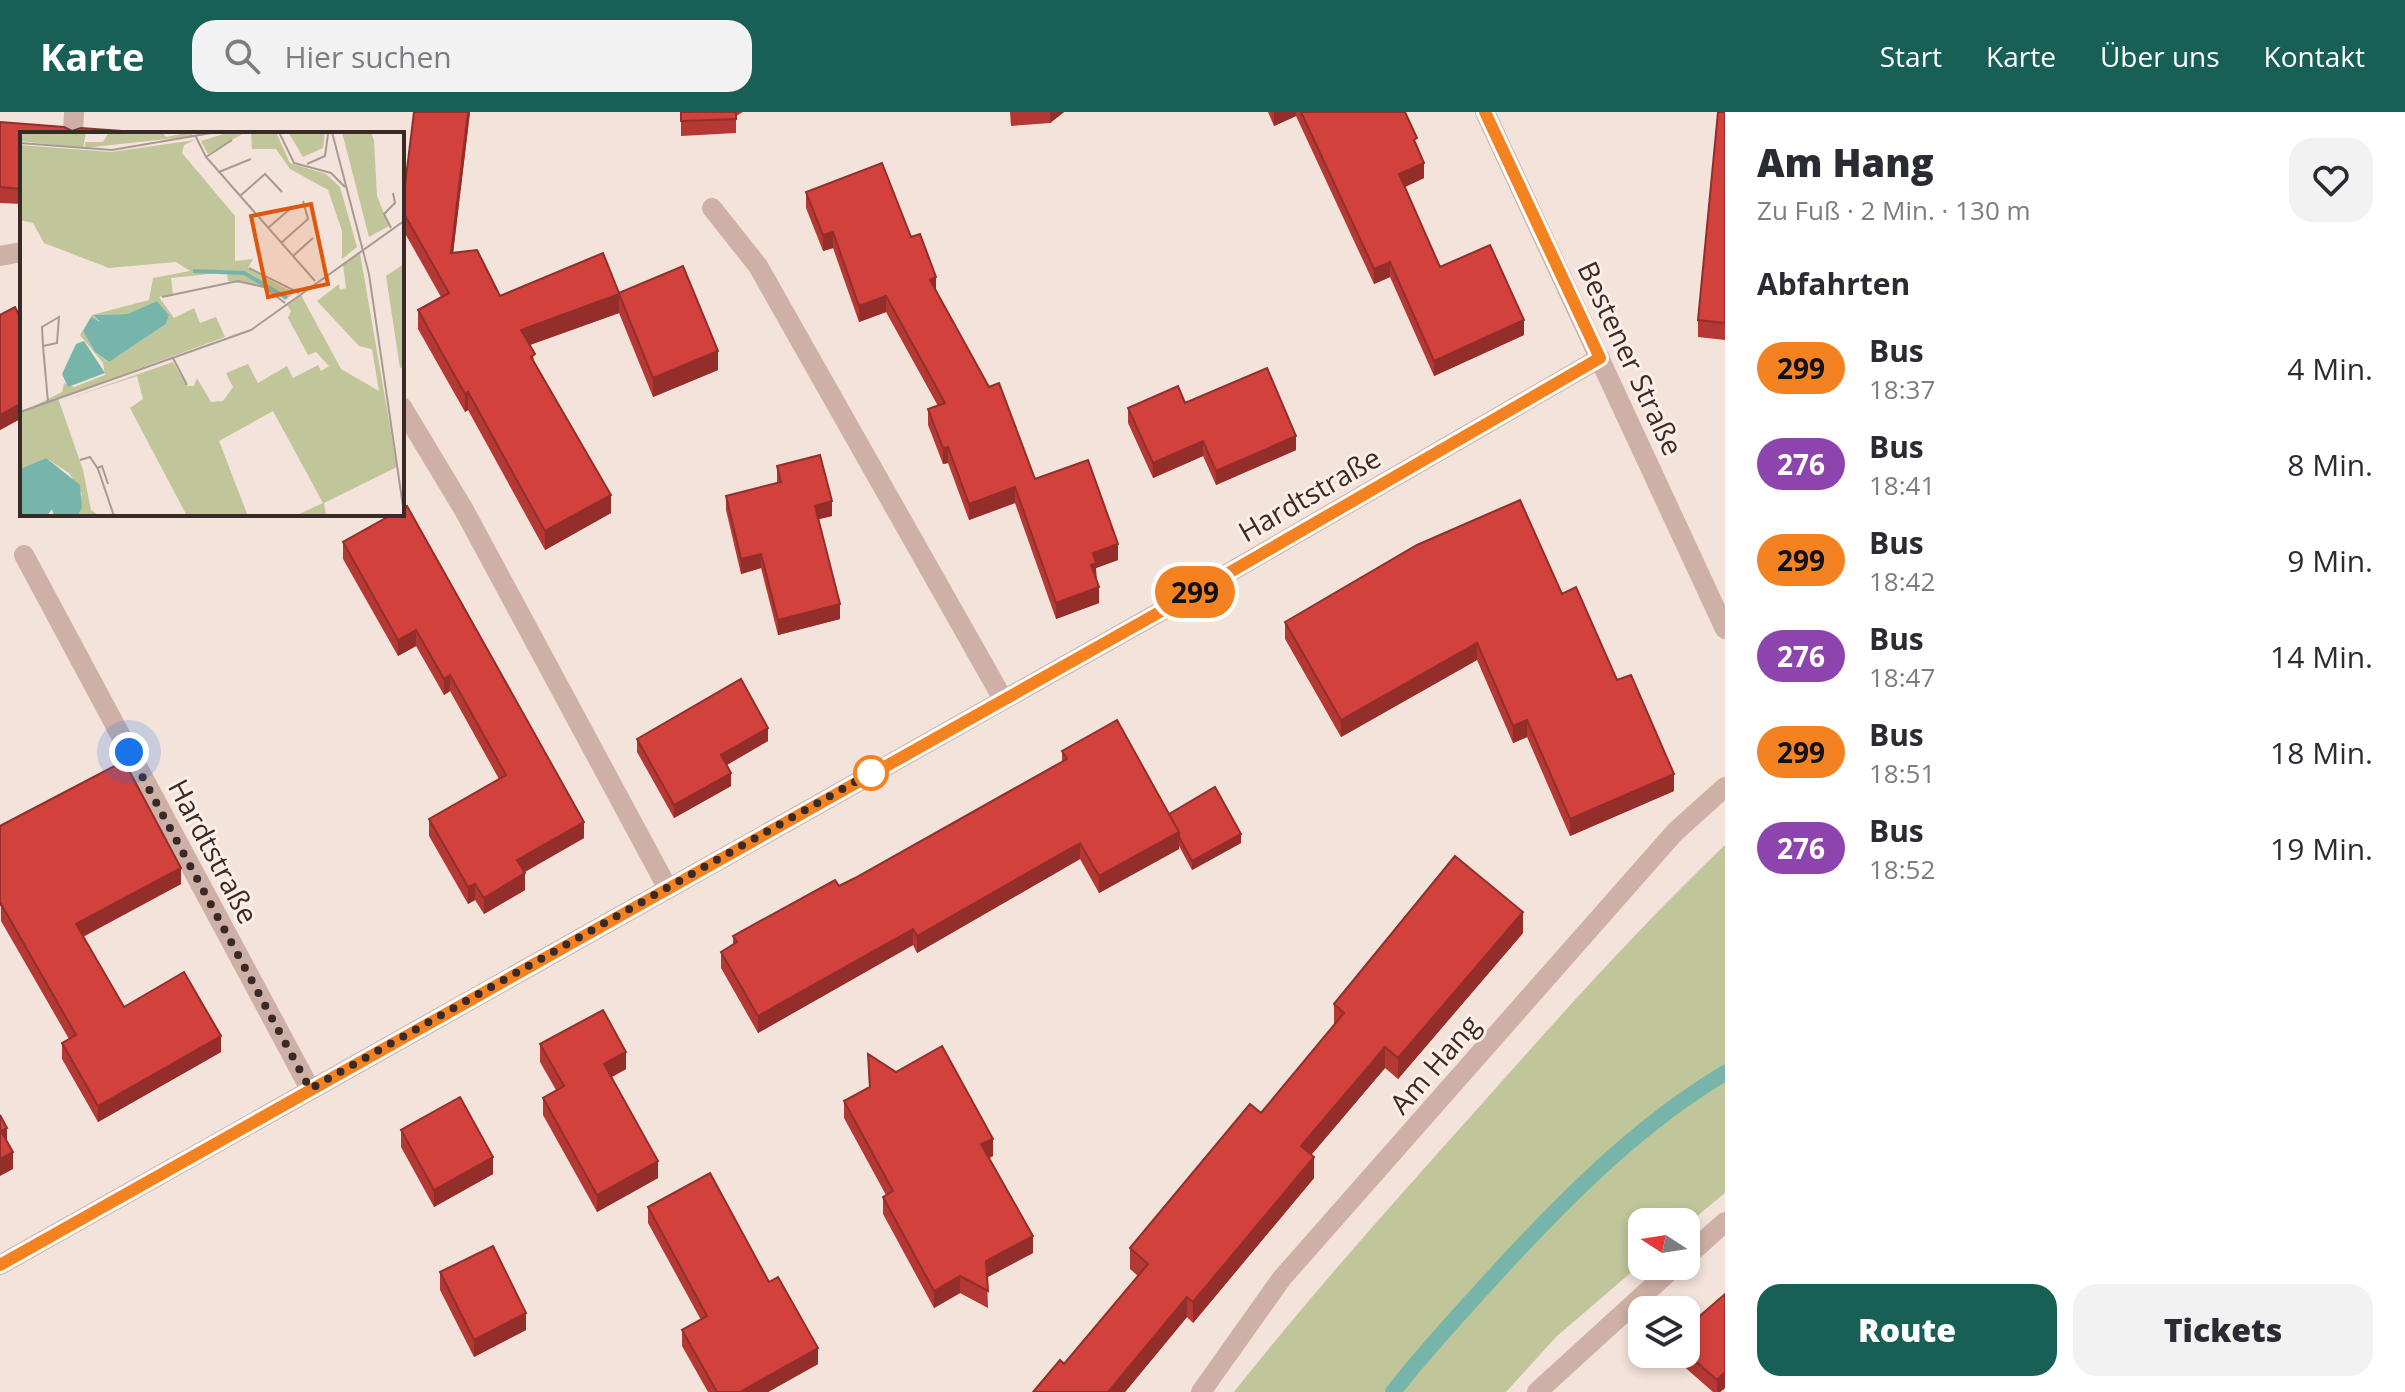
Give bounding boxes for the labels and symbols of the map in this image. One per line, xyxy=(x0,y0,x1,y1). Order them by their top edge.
inset map xyxy=(20,132,404,516)
street label: Bestener Straße xyxy=(1569,255,1693,461)
street label: Hardtstraße xyxy=(1231,438,1387,550)
line badge: 299 xyxy=(1149,566,1241,618)
your location xyxy=(109,732,149,772)
unlabelled marker xyxy=(854,756,888,790)
street label: Hardtstraße xyxy=(160,772,268,930)
street label: Am Hang xyxy=(1380,1006,1488,1122)
north arrow xyxy=(1628,1208,1700,1280)

